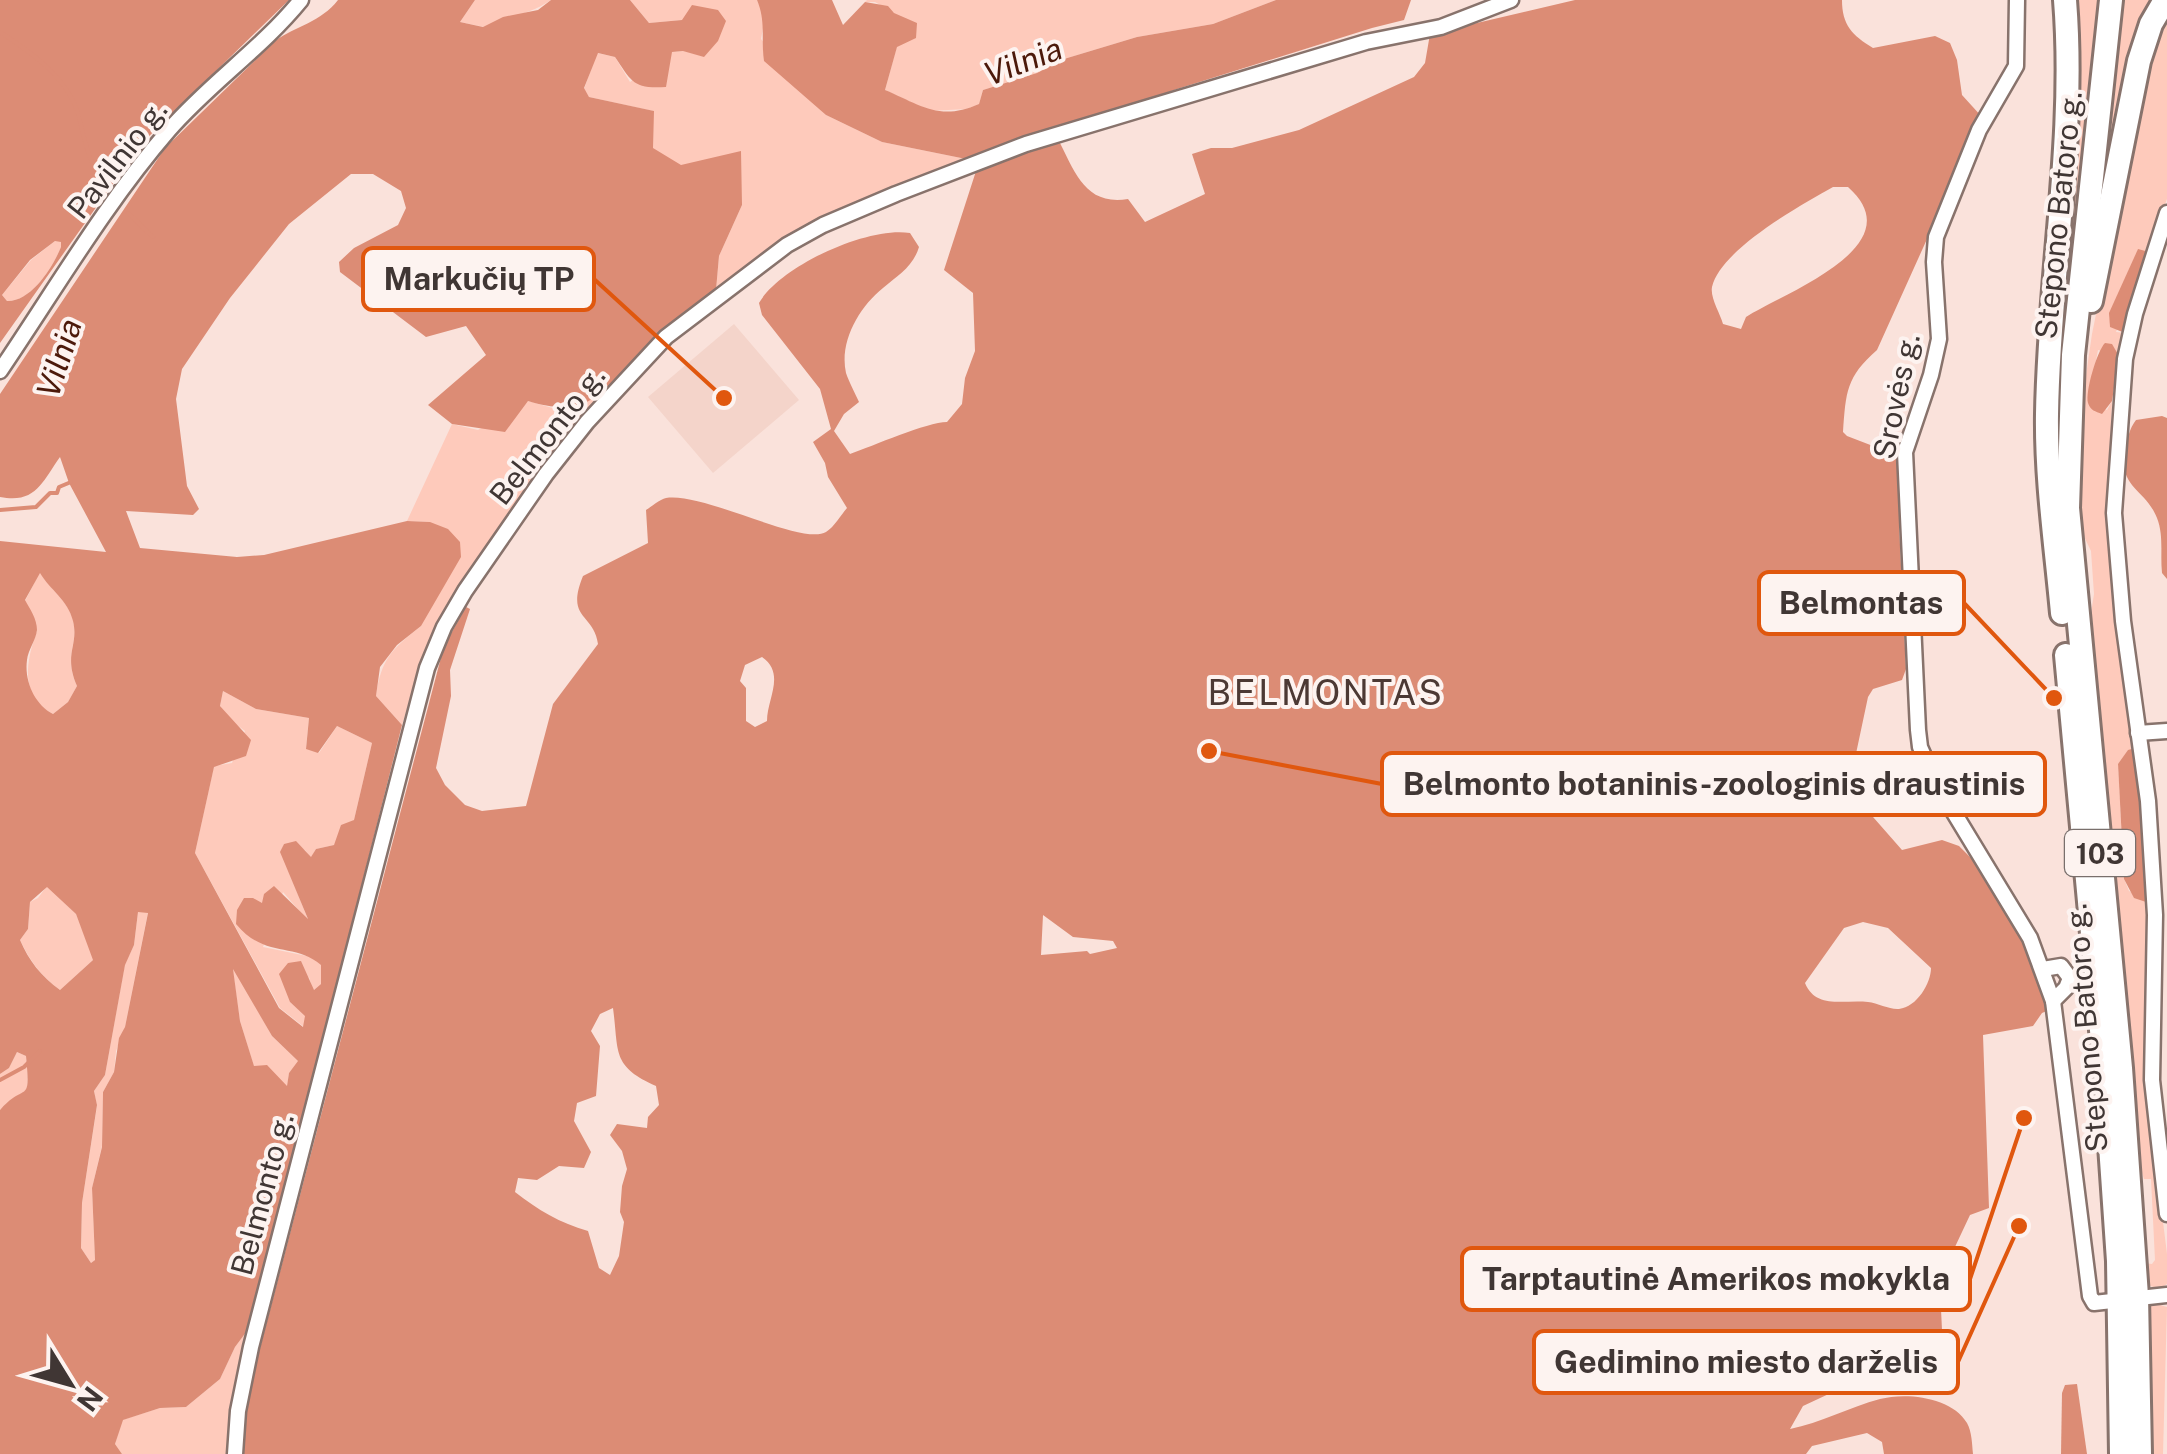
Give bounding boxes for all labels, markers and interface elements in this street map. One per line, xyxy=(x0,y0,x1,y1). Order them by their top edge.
water label: Vilnia xyxy=(979,29,1067,93)
street label: Stepono Batoro g. xyxy=(2027,89,2089,341)
street label: Pavilnio g. xyxy=(59,92,175,226)
callout: Markučių TP xyxy=(363,248,594,310)
text: Markučių TP xyxy=(384,260,574,297)
water label: Vilnia xyxy=(29,314,89,402)
street label: Srovės g. xyxy=(1865,330,1927,462)
street label: Belmonto g. xyxy=(482,358,612,512)
callout: Belmontas xyxy=(1759,572,1964,634)
text: Belmontas xyxy=(1779,584,1943,621)
district label: BELMONTAS xyxy=(1208,672,1444,713)
callout: Belmonto botaninis-zoologinis draustinis xyxy=(1382,753,2045,815)
text: Belmonto botaninis-zoologinis draustinis xyxy=(1403,765,2025,802)
road number: 103 xyxy=(2065,830,2135,876)
street label: Stepono Batoro g. xyxy=(2057,902,2115,1154)
street label: Belmonto g. xyxy=(223,1109,301,1279)
callout: Tarptautinė Amerikos mokykla xyxy=(1462,1248,1970,1310)
text: Tarptautinė Amerikos mokykla xyxy=(1482,1260,1950,1297)
callout: Gedimino miesto darželis xyxy=(1534,1331,1958,1393)
north arrow xyxy=(20,1334,120,1434)
text: Gedimino miesto darželis xyxy=(1554,1343,1938,1380)
text: N xyxy=(71,1381,110,1418)

